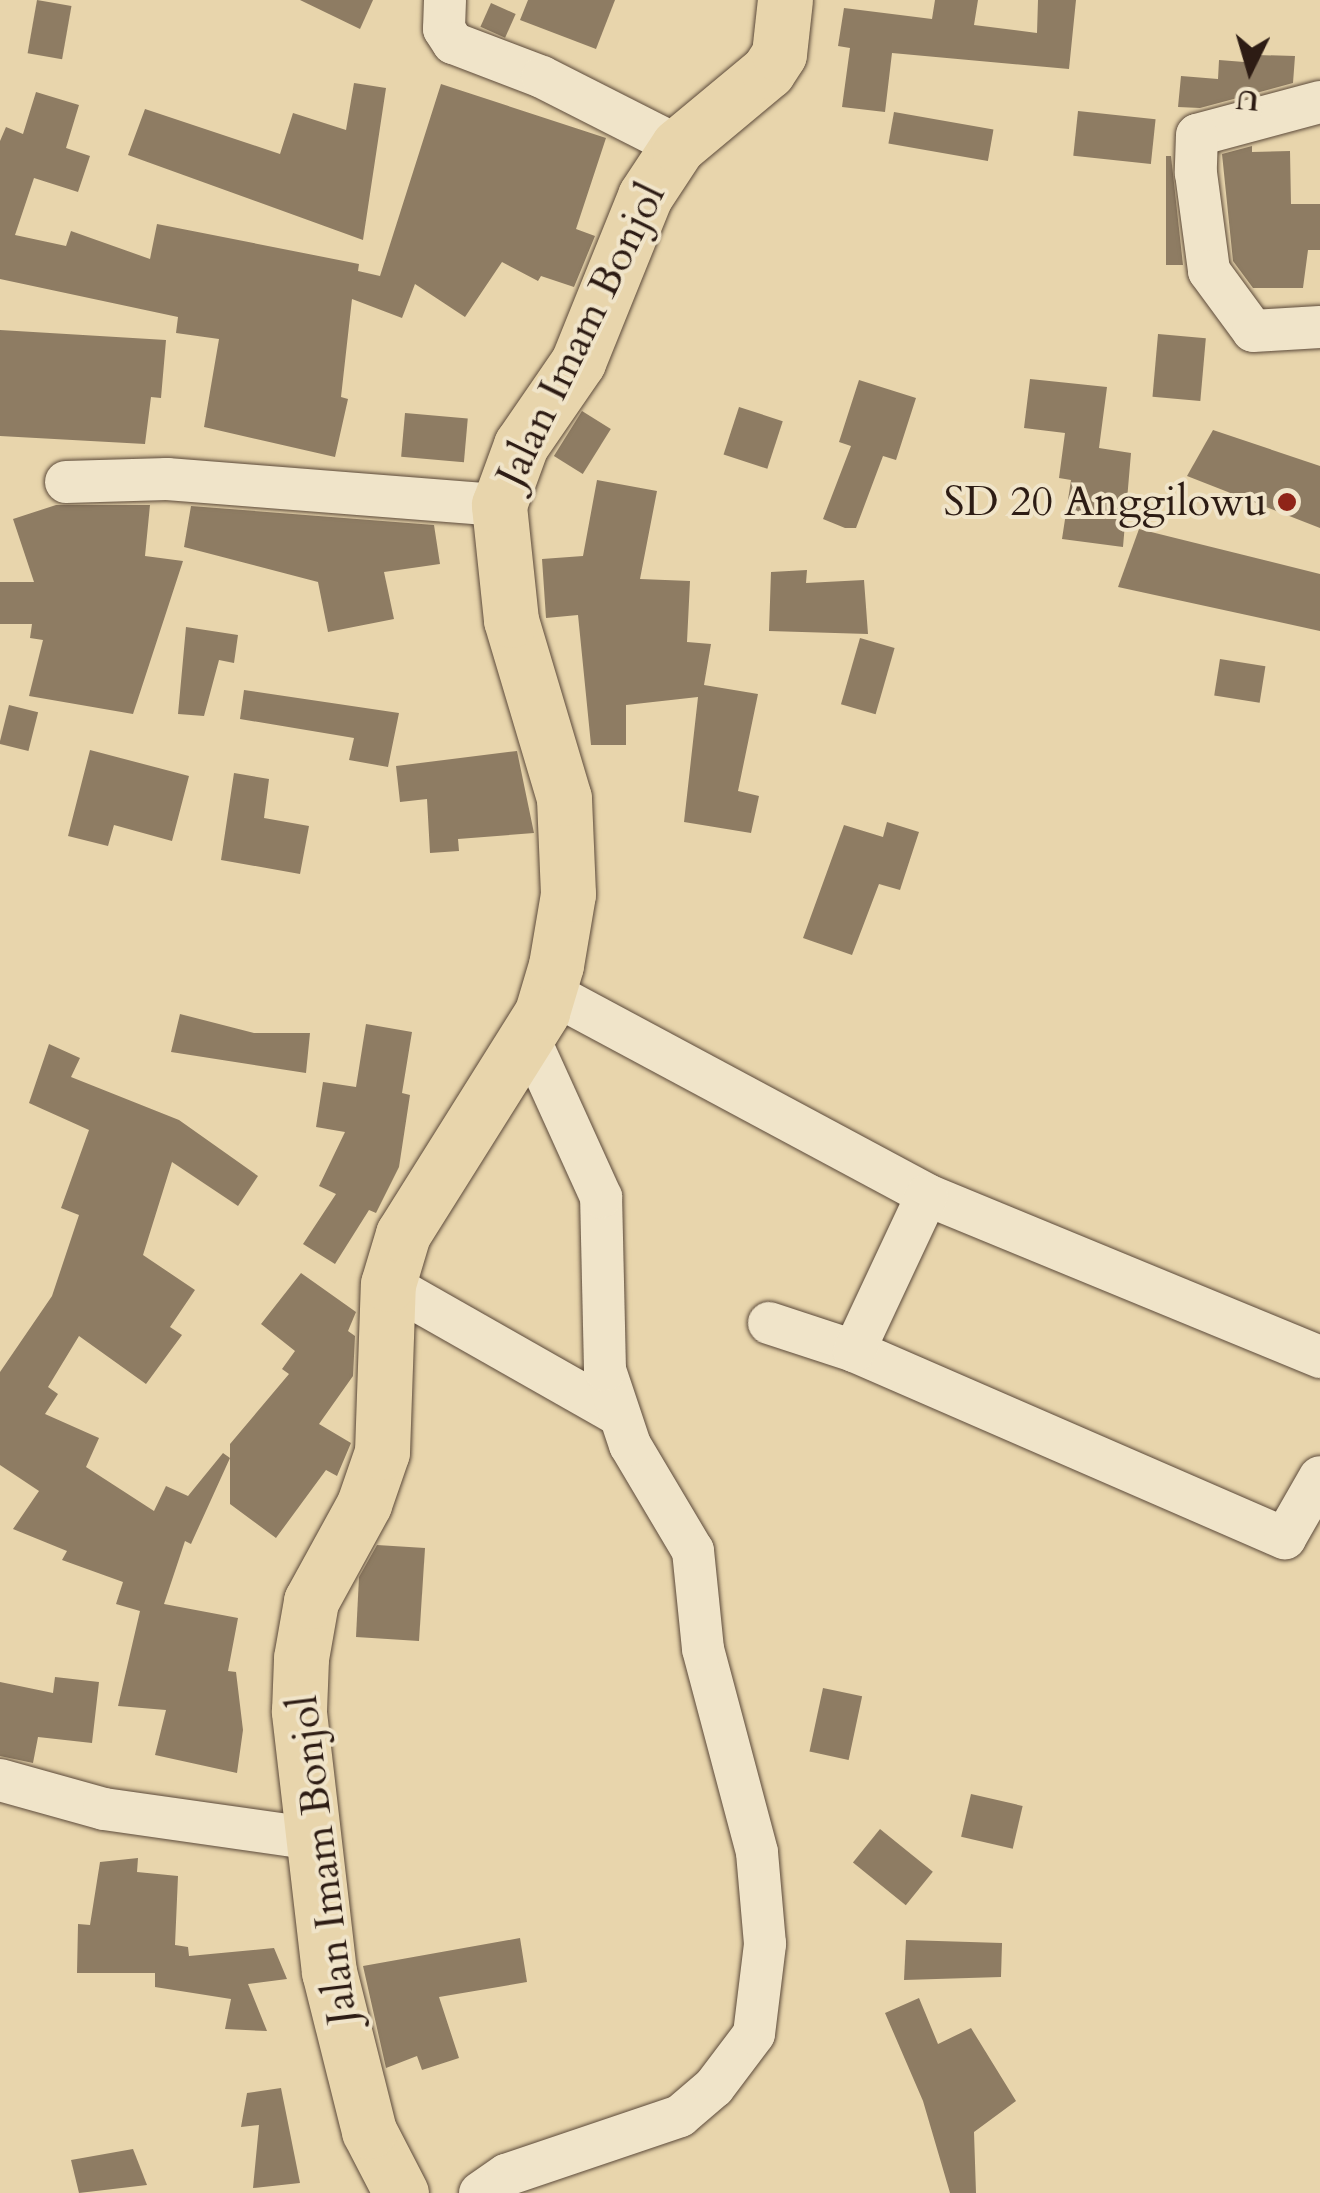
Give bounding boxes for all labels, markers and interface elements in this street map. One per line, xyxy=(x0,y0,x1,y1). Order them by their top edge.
north arrow xyxy=(1200,20,1300,120)
text: U xyxy=(1234,80,1260,120)
street label: Jalan Imam Bonjol xyxy=(486,175,676,495)
place label: SD 20 Anggilowu xyxy=(943,477,1267,527)
marker: SD 20 Anggilowu xyxy=(1276,491,1298,513)
street label: Jalan Imam Bonjol xyxy=(278,1692,368,2028)

